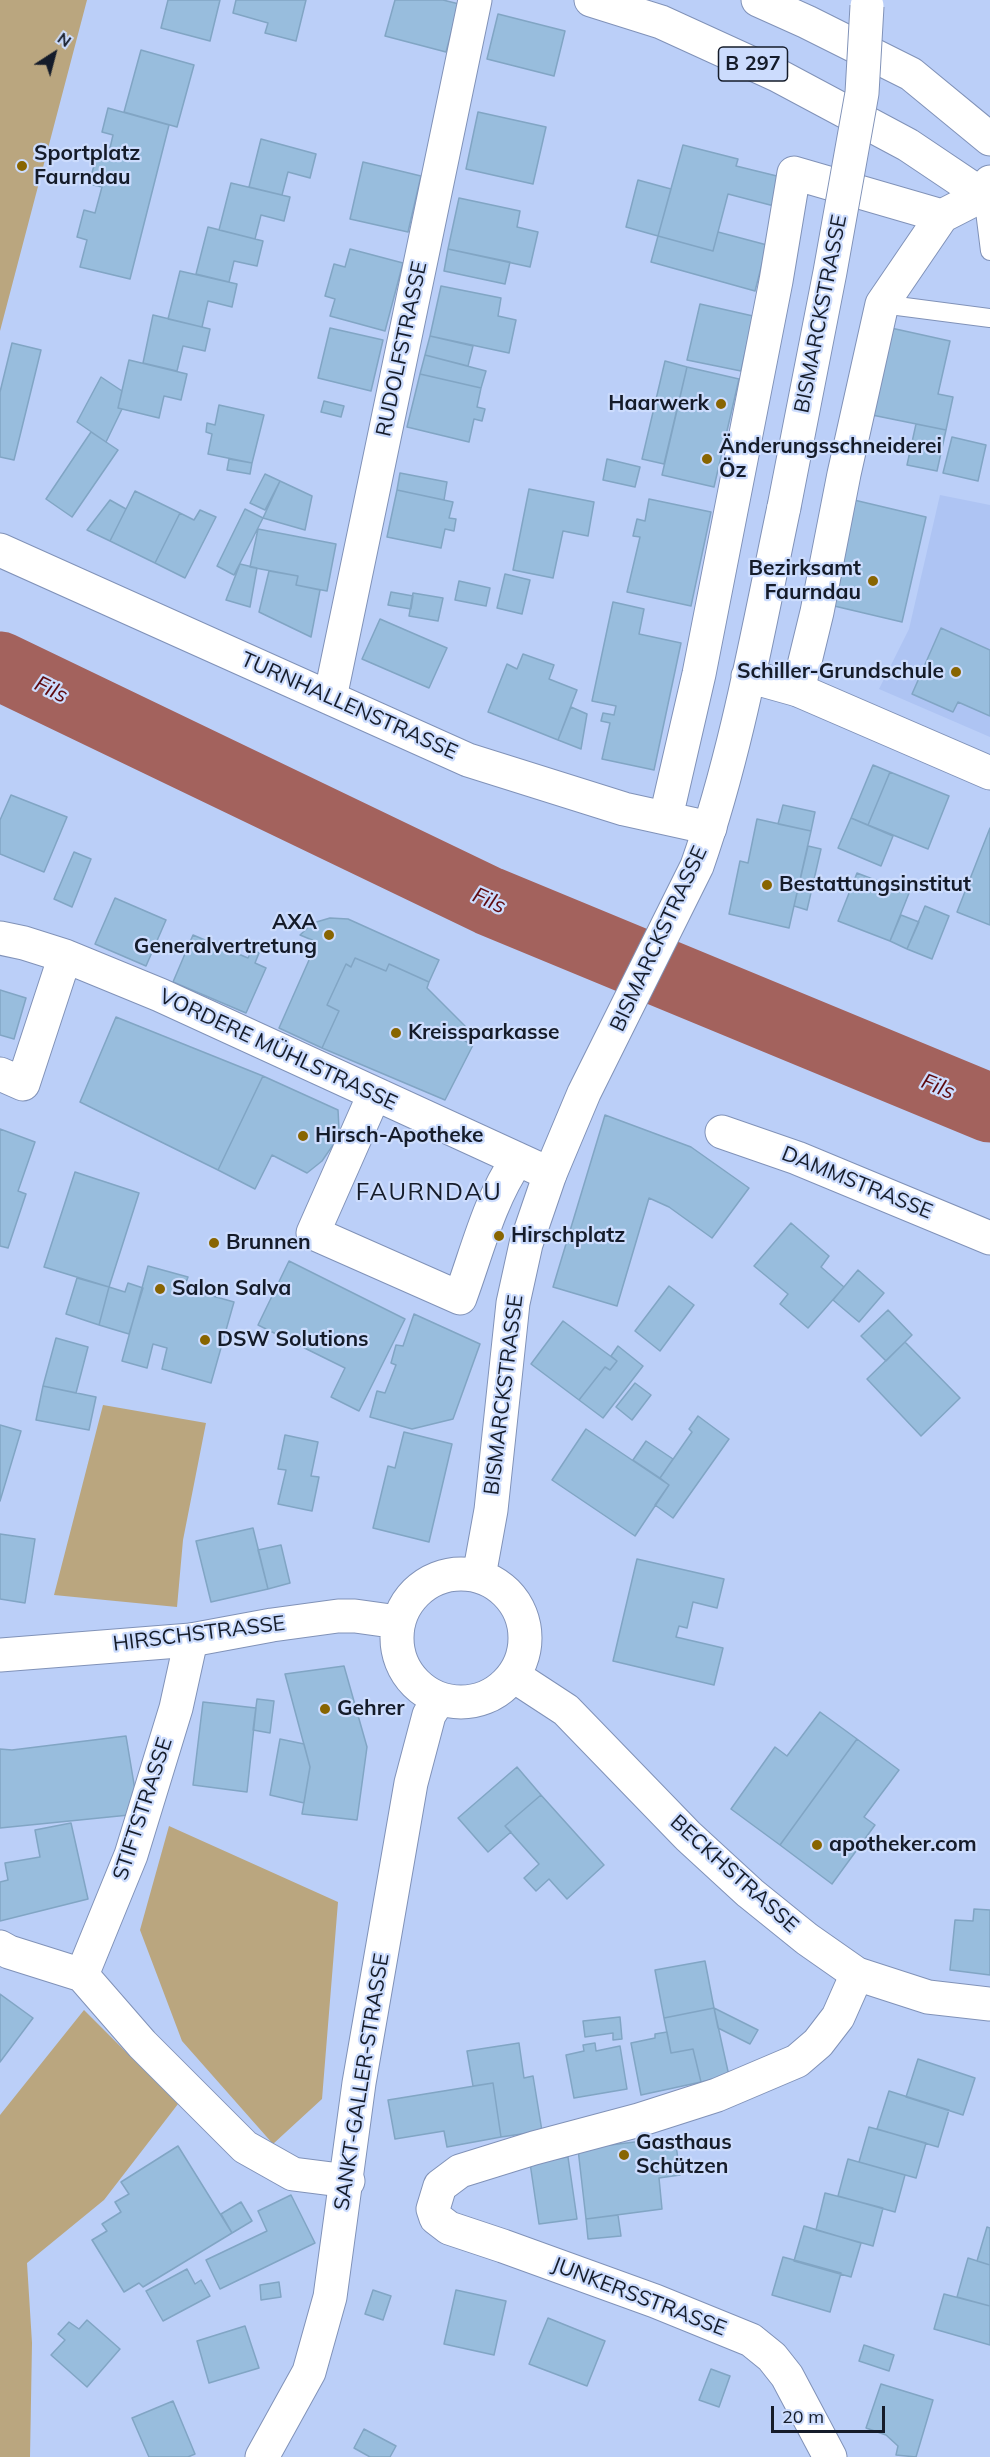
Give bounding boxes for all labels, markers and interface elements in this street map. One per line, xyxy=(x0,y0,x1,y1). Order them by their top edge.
north arrow xyxy=(24,24,84,84)
text: N xyxy=(54,28,75,51)
road number: B 297 xyxy=(718,47,788,81)
place label: Sportplatz Faurndau xyxy=(34,141,140,191)
marker: Sportplatz Faurndau xyxy=(15,159,29,173)
street label: BISMARCKSTRASSE xyxy=(789,213,853,415)
street label: RUDOLFSTRASSE xyxy=(371,259,433,439)
place label: Haarwerk xyxy=(608,391,709,417)
marker: Haarwerk xyxy=(714,397,728,411)
place label: Änderungsschneiderei Öz xyxy=(719,434,942,484)
marker: Änderungsschneiderei Öz xyxy=(700,452,714,466)
place label: Bezirksamt Faurndau xyxy=(749,556,861,606)
marker: Bezirksamt Faurndau xyxy=(866,574,880,588)
street label: TURNHALLENSTRASSE xyxy=(237,647,461,765)
place label: Schiller-Grundschule xyxy=(737,659,944,685)
marker: Schiller-Grundschule xyxy=(949,665,963,679)
water label: Fils xyxy=(30,671,72,709)
street label: BISMARCKSTRASSE xyxy=(605,842,713,1036)
place label: Bestattungsinstitut xyxy=(779,872,971,898)
marker: Bestattungsinstitut xyxy=(760,878,774,892)
water label: Fils xyxy=(468,882,510,920)
place label: AXA Generalvertretung xyxy=(134,910,317,960)
marker: AXA Generalvertretung xyxy=(322,928,336,942)
street label: VORDERE MÜHLSTRASSE xyxy=(155,984,401,1116)
place label: Kreissparkasse xyxy=(408,1020,559,1046)
marker: Kreissparkasse xyxy=(389,1026,403,1040)
water label: Fils xyxy=(917,1068,959,1106)
place label: Hirsch-Apotheke xyxy=(315,1123,484,1149)
marker: Hirsch-Apotheke xyxy=(296,1129,310,1143)
street label: DAMMSTRASSE xyxy=(778,1141,936,1225)
district label: FAURNDAU xyxy=(356,1179,502,1207)
place label: Hirschplatz xyxy=(511,1223,625,1249)
marker: Hirschplatz xyxy=(492,1229,506,1243)
place label: Brunnen xyxy=(226,1230,311,1256)
marker: Brunnen xyxy=(207,1236,221,1250)
place label: Salon Salva xyxy=(172,1276,291,1302)
marker: Salon Salva xyxy=(153,1282,167,1296)
street label: BISMARCKSTRASSE xyxy=(479,1294,529,1496)
place label: DSW Solutions xyxy=(217,1327,369,1353)
marker: DSW Solutions xyxy=(198,1333,212,1347)
street label: HIRSCHSTRASSE xyxy=(112,1611,286,1657)
place label: Gehrer xyxy=(337,1696,405,1722)
marker: Gehrer xyxy=(318,1702,332,1716)
street label: STIFTSTRASSE xyxy=(108,1735,178,1883)
street label: BECKHSTRASSE xyxy=(665,1810,803,1938)
place label: apotheker.com xyxy=(829,1832,977,1858)
marker: apotheker.com xyxy=(810,1838,824,1852)
street label: SANKT-GALLER-STRASSE xyxy=(329,1952,395,2212)
place label: Gasthaus Schützen xyxy=(636,2130,732,2180)
marker: Gasthaus Schützen xyxy=(617,2148,631,2162)
street label: JUNKERSSTRASSE xyxy=(548,2252,730,2342)
scale bar xyxy=(774,2394,888,2432)
text: 20 m xyxy=(782,2405,824,2428)

